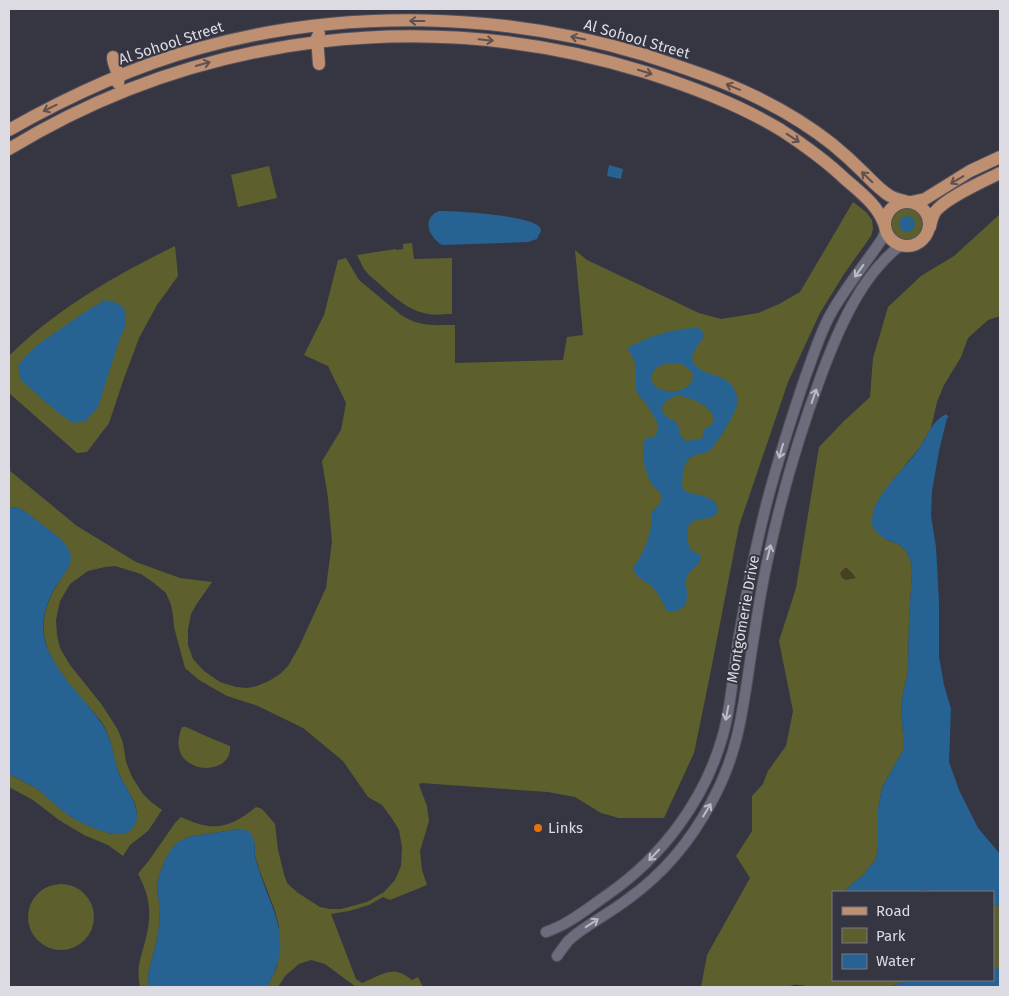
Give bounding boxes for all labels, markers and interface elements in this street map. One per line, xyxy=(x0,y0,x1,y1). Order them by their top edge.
street label: Al Sohool Street xyxy=(582,15,693,63)
one-way arrow xyxy=(409,16,426,26)
street label: Al Sohool Street xyxy=(116,17,226,68)
one-way arrow xyxy=(571,33,587,43)
one-way arrow xyxy=(477,35,493,45)
one-way arrow xyxy=(195,59,211,68)
one-way arrow xyxy=(636,68,652,78)
one-way arrow xyxy=(726,81,741,91)
one-way arrow xyxy=(43,104,58,113)
one-way arrow xyxy=(785,133,799,143)
one-way arrow xyxy=(861,171,874,183)
one-way arrow xyxy=(951,175,965,185)
one-way arrow xyxy=(854,264,864,278)
one-way arrow xyxy=(810,389,819,404)
one-way arrow xyxy=(776,443,785,459)
one-way arrow xyxy=(765,545,774,561)
street label: Montgomerie Drive xyxy=(723,554,763,684)
one-way arrow xyxy=(722,704,732,720)
one-way arrow xyxy=(702,804,712,818)
place label: Links xyxy=(548,819,583,837)
marker: Links xyxy=(532,822,544,834)
one-way arrow xyxy=(648,849,660,862)
legend xyxy=(832,891,994,981)
text: Road xyxy=(876,902,911,920)
one-way arrow xyxy=(585,918,599,928)
text: Park xyxy=(876,927,906,945)
text: Water xyxy=(876,952,915,970)

